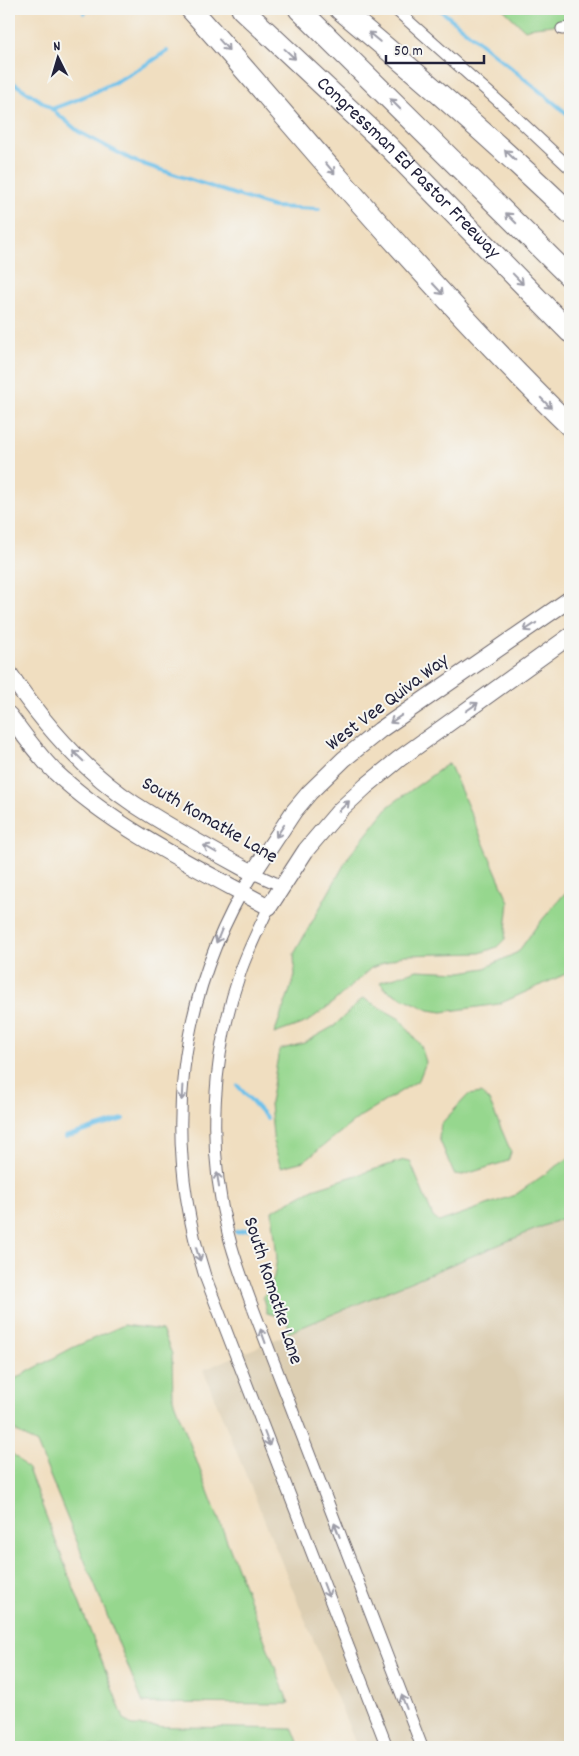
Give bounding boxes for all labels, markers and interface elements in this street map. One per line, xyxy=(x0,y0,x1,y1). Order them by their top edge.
north arrow xyxy=(32,32,82,82)
one-way arrow xyxy=(368,32,381,43)
scale bar xyxy=(386,32,484,64)
text: N xyxy=(53,37,61,57)
one-way arrow xyxy=(218,38,229,51)
text: 50 m xyxy=(394,41,423,63)
one-way arrow xyxy=(284,48,297,60)
street label: Congressman Ed Pastor Freeway xyxy=(309,71,507,267)
one-way arrow xyxy=(389,97,401,110)
one-way arrow xyxy=(503,149,516,161)
one-way arrow xyxy=(324,161,336,174)
one-way arrow xyxy=(505,212,517,224)
one-way arrow xyxy=(512,273,524,285)
one-way arrow xyxy=(432,282,444,295)
one-way arrow xyxy=(540,396,552,409)
one-way arrow xyxy=(523,622,537,632)
street label: West Vee Quiva Way xyxy=(321,647,456,759)
one-way arrow xyxy=(465,702,479,712)
one-way arrow xyxy=(389,714,403,724)
one-way arrow xyxy=(72,751,84,763)
street label: South Komatke Lane xyxy=(136,771,283,872)
one-way arrow xyxy=(338,800,350,812)
one-way arrow xyxy=(275,824,285,838)
one-way arrow xyxy=(203,844,218,854)
one-way arrow xyxy=(214,928,223,943)
one-way arrow xyxy=(177,1084,187,1100)
one-way arrow xyxy=(213,1172,223,1188)
street label: South Komatke Lane xyxy=(235,1214,309,1368)
one-way arrow xyxy=(194,1245,203,1261)
one-way arrow xyxy=(258,1329,267,1344)
one-way arrow xyxy=(263,1431,272,1446)
one-way arrow xyxy=(332,1523,341,1538)
one-way arrow xyxy=(322,1582,331,1597)
one-way arrow xyxy=(399,1695,408,1710)

